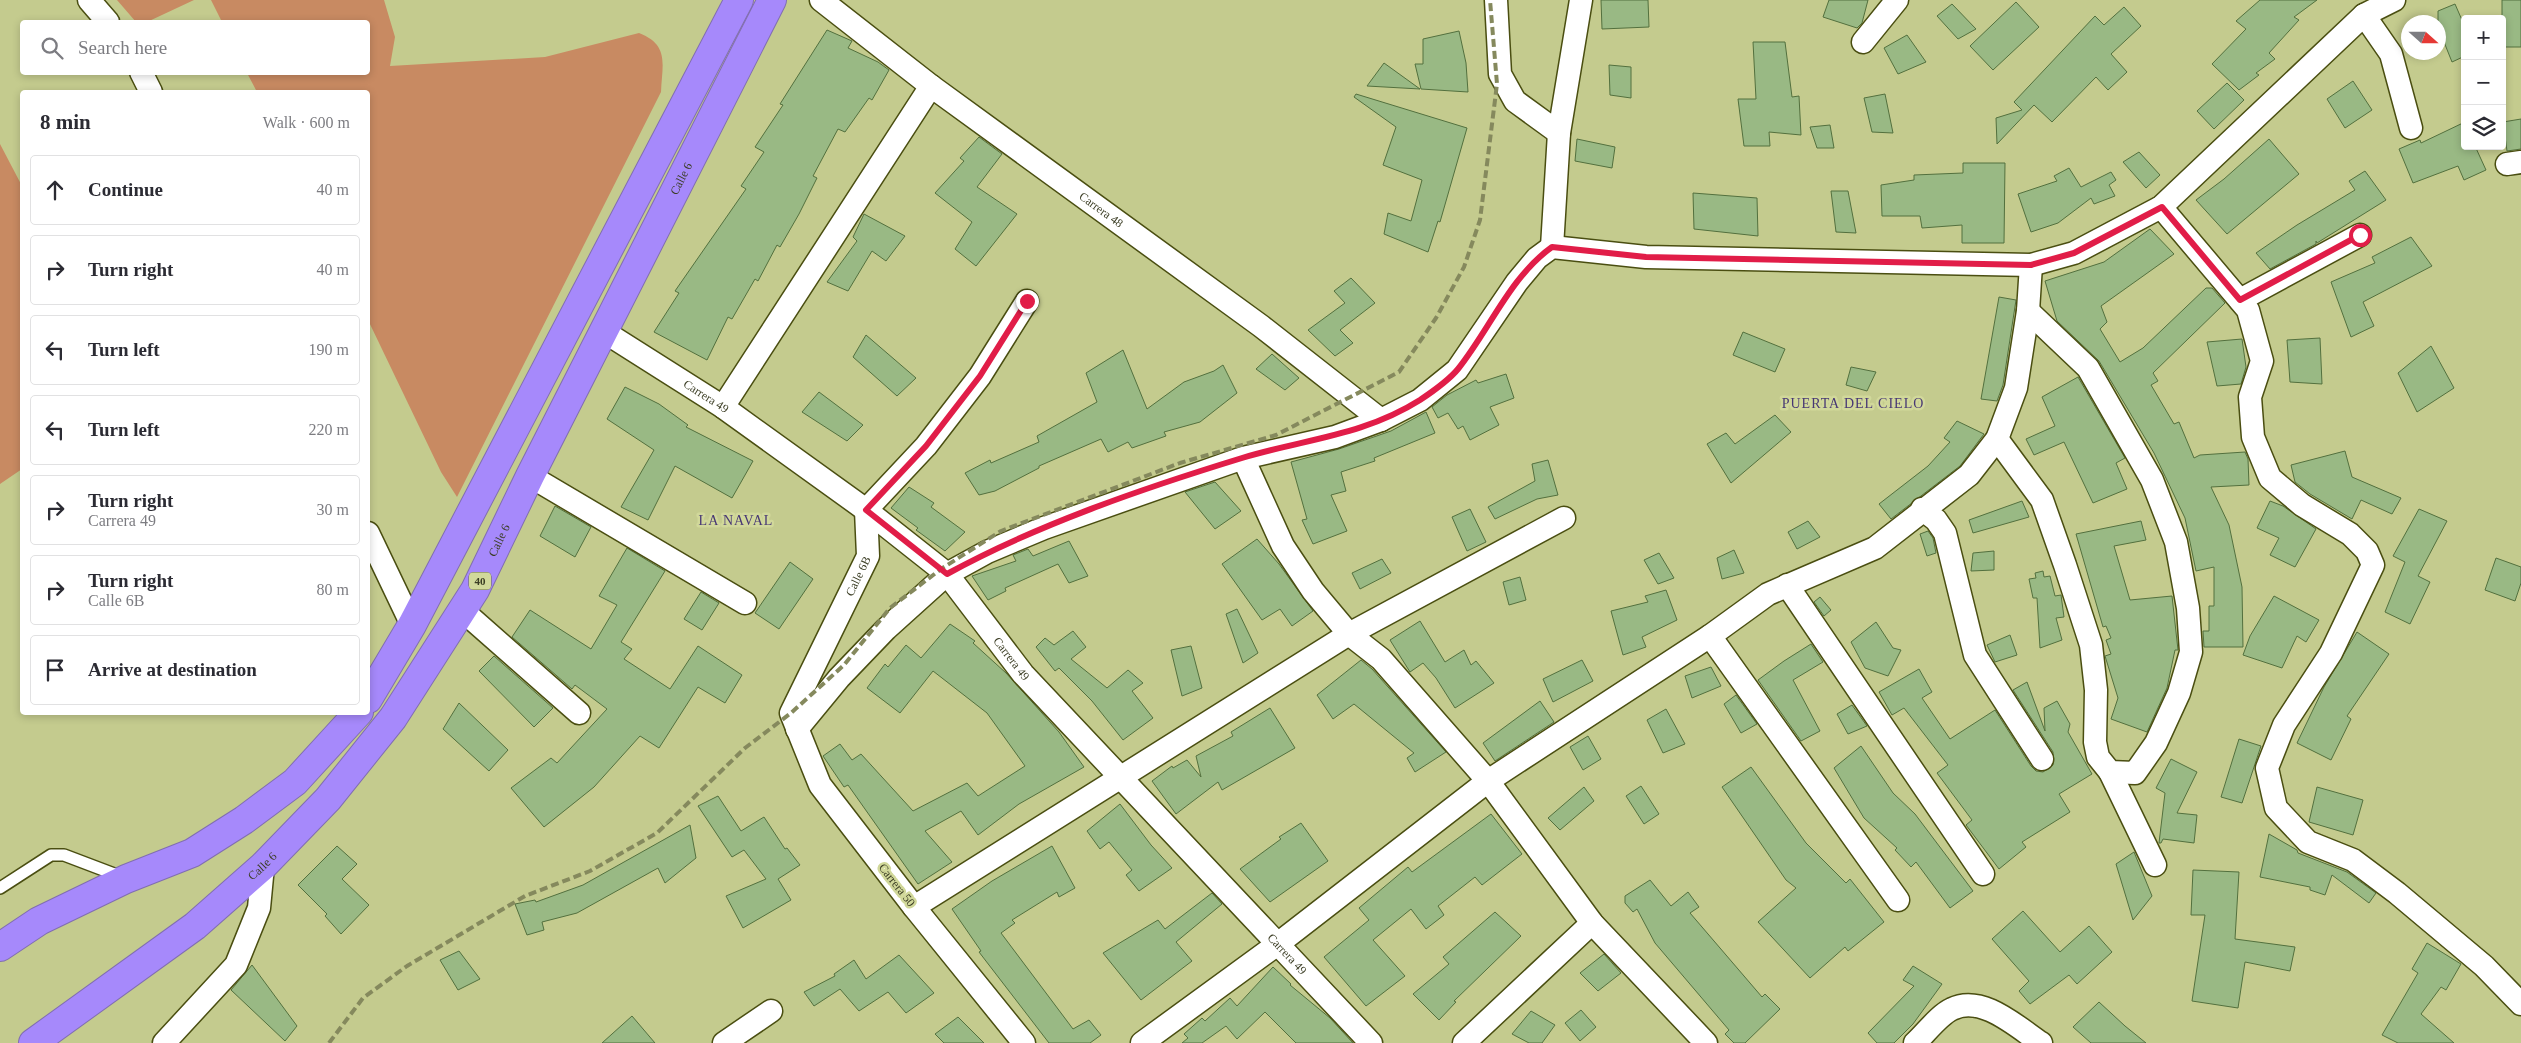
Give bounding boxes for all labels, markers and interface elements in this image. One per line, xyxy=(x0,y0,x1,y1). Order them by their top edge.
north arrow xyxy=(2401,15,2446,60)
map controls xyxy=(2461,15,2506,150)
button: + xyxy=(2461,15,2506,60)
search box xyxy=(20,20,370,75)
icon: search xyxy=(38,34,66,62)
text: Search here xyxy=(78,37,167,58)
button: − xyxy=(2461,60,2506,105)
button: layers xyxy=(2461,105,2506,150)
text: 8 min xyxy=(40,110,91,134)
text: Walk · 600 m xyxy=(263,114,350,131)
street label: Calle 6 xyxy=(667,160,695,197)
icon: ahead xyxy=(41,176,69,204)
text: Continue xyxy=(88,179,163,200)
text: 40 m xyxy=(317,181,349,198)
street label: Carrera 48 xyxy=(1076,189,1126,230)
route start xyxy=(2349,224,2372,247)
icon: right xyxy=(41,256,69,284)
text: Turn right xyxy=(88,259,173,280)
text: 40 m xyxy=(317,261,349,278)
route end xyxy=(1016,290,1039,313)
icon: left xyxy=(41,336,69,364)
text: Turn left xyxy=(88,339,160,360)
text: 190 m xyxy=(309,341,349,358)
street label: Carrera 49 xyxy=(681,377,732,416)
district label: PUERTA DEL CIELO xyxy=(1782,396,1924,411)
icon: left xyxy=(41,416,69,444)
text: Turn left xyxy=(88,419,160,440)
text: 220 m xyxy=(309,421,349,438)
text: Turn right xyxy=(88,490,173,511)
icon: right xyxy=(41,496,69,524)
text: 30 m xyxy=(317,501,349,518)
text: Carrera 49 xyxy=(88,512,156,529)
district label: LA NAVAL xyxy=(699,513,773,528)
street label: Calle 6 xyxy=(485,522,513,559)
street label: Calle 6B xyxy=(843,554,874,598)
text: Turn right xyxy=(88,570,173,591)
road number: 40 xyxy=(469,572,491,590)
icon: right xyxy=(41,576,69,604)
text: 80 m xyxy=(317,581,349,598)
text: Calle 6B xyxy=(88,592,144,609)
street label: Carrera 49 xyxy=(990,634,1032,683)
icon: arrive xyxy=(41,656,69,684)
text: Arrive at destination xyxy=(88,659,257,680)
street label: Calle 6 xyxy=(245,849,280,883)
street label: Carrera 50 xyxy=(876,861,918,909)
street label: Carrera 49 xyxy=(1264,931,1310,977)

